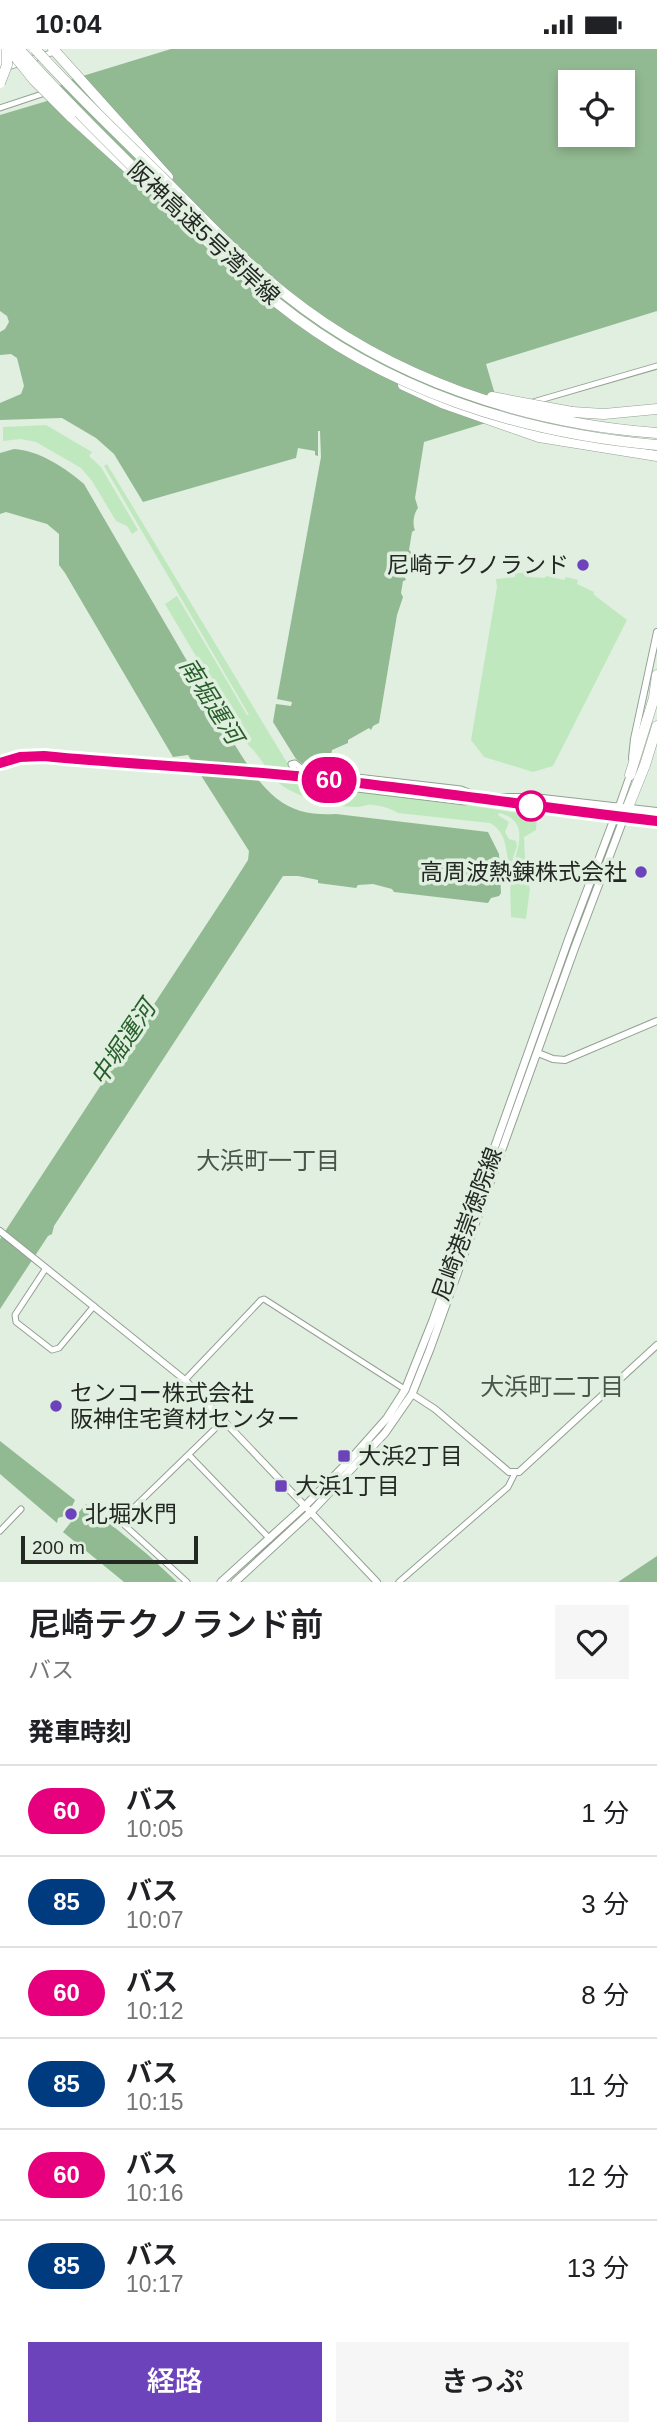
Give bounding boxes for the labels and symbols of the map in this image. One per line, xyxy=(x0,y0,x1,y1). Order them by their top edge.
street label: 阪神高速5号湾岸線 xyxy=(123,156,285,310)
place label: 尼崎テクノランド xyxy=(386,552,569,578)
marker: 尼崎テクノランド xyxy=(575,557,591,573)
water label: 南堀運河 xyxy=(175,653,250,752)
line badge: 60 xyxy=(298,757,360,803)
unlabelled marker xyxy=(516,791,546,821)
place label: 高周波熱錬株式会社 xyxy=(420,859,627,885)
marker: 高周波熱錬株式会社 xyxy=(633,864,649,880)
water label: 中堀運河 xyxy=(85,992,163,1090)
street label: 尼崎港崇徳院線 xyxy=(427,1144,507,1304)
district label: 大浜町一丁目 xyxy=(196,1147,340,1174)
district label: 大浜町二丁目 xyxy=(480,1373,624,1400)
place label: センコー株式会社 阪神住宅資材センター xyxy=(70,1380,300,1432)
marker: センコー株式会社 阪神住宅資材センター xyxy=(48,1398,64,1414)
place label: 大浜2丁目 xyxy=(358,1443,463,1469)
marker: 大浜2丁目 xyxy=(336,1448,352,1464)
place label: 大浜1丁目 xyxy=(295,1473,400,1499)
marker: 大浜1丁目 xyxy=(273,1478,289,1494)
place label: 北堀水門 xyxy=(85,1501,177,1527)
marker: 北堀水門 xyxy=(63,1506,79,1522)
scale bar xyxy=(21,1533,198,1565)

